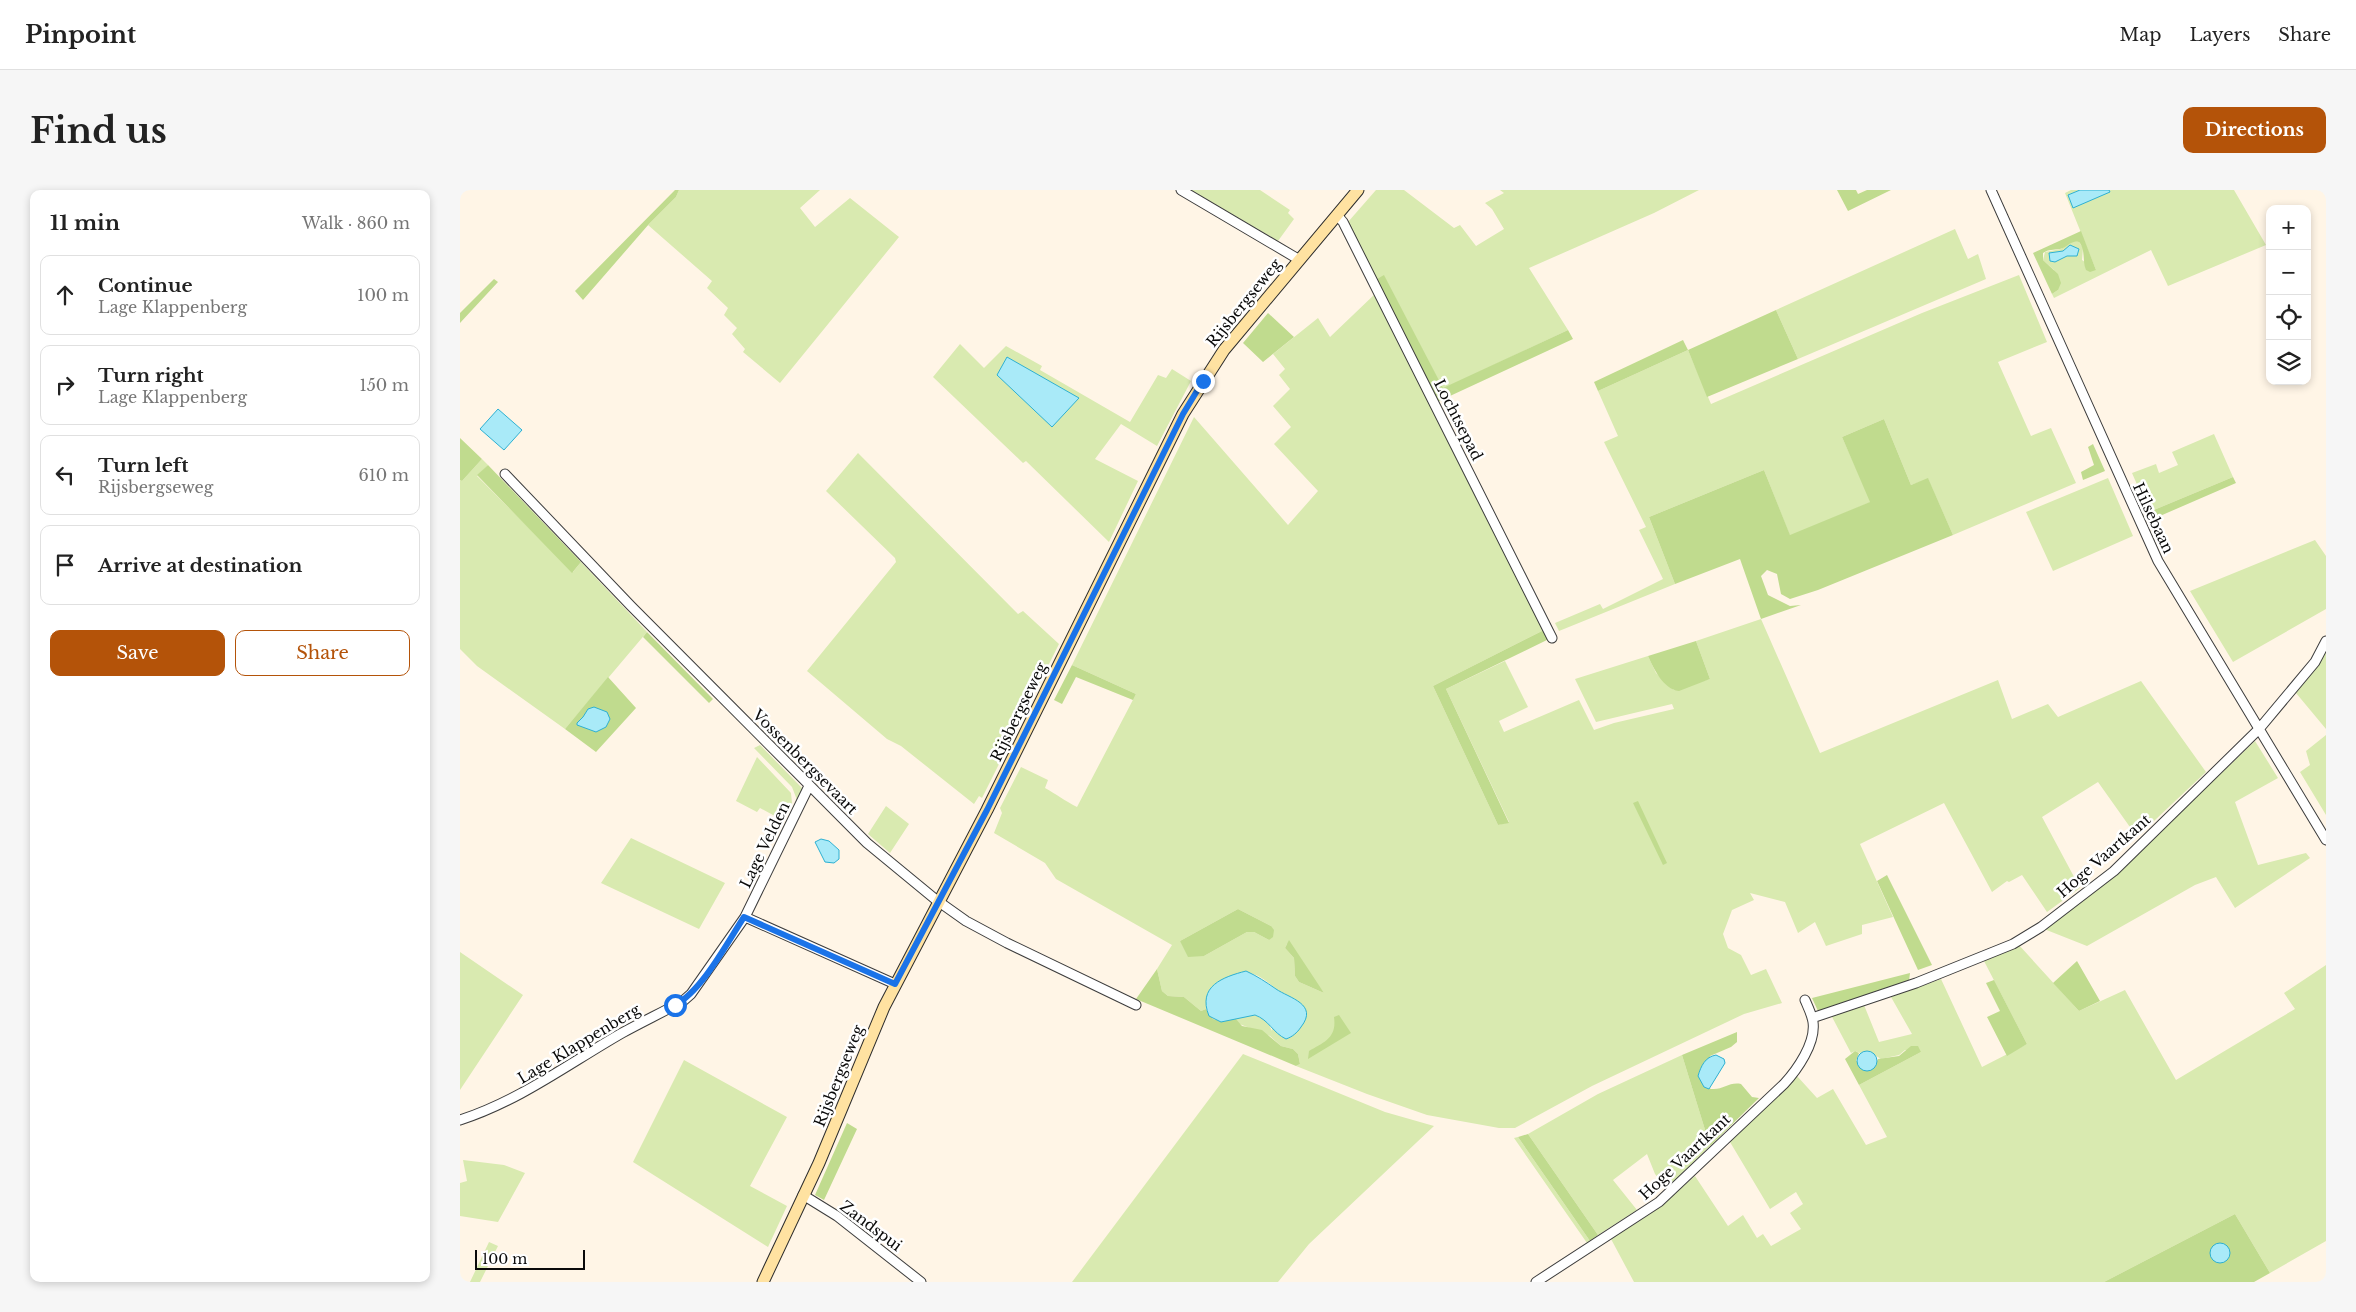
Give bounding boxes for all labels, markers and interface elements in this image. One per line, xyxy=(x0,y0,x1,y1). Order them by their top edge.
text: Pinpoint xyxy=(25,20,136,49)
text: Map xyxy=(2120,24,2161,46)
text: Layers xyxy=(2189,24,2250,46)
text: Share xyxy=(2278,24,2331,46)
button: Directions xyxy=(2183,107,2326,153)
text: Find us xyxy=(30,109,167,152)
map controls xyxy=(2266,205,2311,385)
button: + xyxy=(2266,205,2311,250)
text: 11 min xyxy=(50,210,120,236)
text: Walk · 860 m xyxy=(302,213,410,233)
button: − xyxy=(2266,250,2311,295)
street label: Rijsbergseweg xyxy=(1202,254,1286,351)
text: Continue xyxy=(98,274,193,297)
icon: ahead xyxy=(51,281,79,309)
text: 100 m xyxy=(357,285,409,305)
button: locate xyxy=(2266,295,2311,340)
text: Lage Klappenberg xyxy=(98,297,247,317)
button: layers xyxy=(2266,340,2311,385)
text: Turn right xyxy=(98,364,204,387)
route end xyxy=(1192,370,1215,393)
icon: right xyxy=(51,371,79,399)
text: 150 m xyxy=(360,375,409,395)
street label: Lochtsepad xyxy=(1430,376,1487,464)
text: Lage Klappenberg xyxy=(98,387,247,407)
text: Turn left xyxy=(98,454,189,477)
icon: left xyxy=(51,461,79,489)
text: 610 m xyxy=(358,465,409,485)
text: Rijsbergseweg xyxy=(98,477,213,497)
street label: Hilsebaan xyxy=(2129,479,2178,556)
icon: arrive xyxy=(51,551,79,579)
text: Arrive at destination xyxy=(98,554,302,577)
button: Save xyxy=(50,630,225,676)
button: Share xyxy=(235,630,410,676)
street label: Rijsbergseweg xyxy=(986,658,1051,765)
street label: Vossenbergsevaart xyxy=(748,704,862,818)
street label: Lage Velden xyxy=(736,799,794,891)
street label: Hoge Vaartkant xyxy=(2053,810,2155,901)
route start xyxy=(664,994,687,1017)
street label: Lage Klappenberg xyxy=(514,999,644,1088)
street label: Rijsbergseweg xyxy=(809,1021,868,1130)
street label: Hoge Vaartkant xyxy=(1635,1109,1734,1204)
street label: Zandspui xyxy=(837,1196,906,1255)
scale bar xyxy=(475,1247,585,1270)
text: 100 m xyxy=(482,1250,527,1268)

